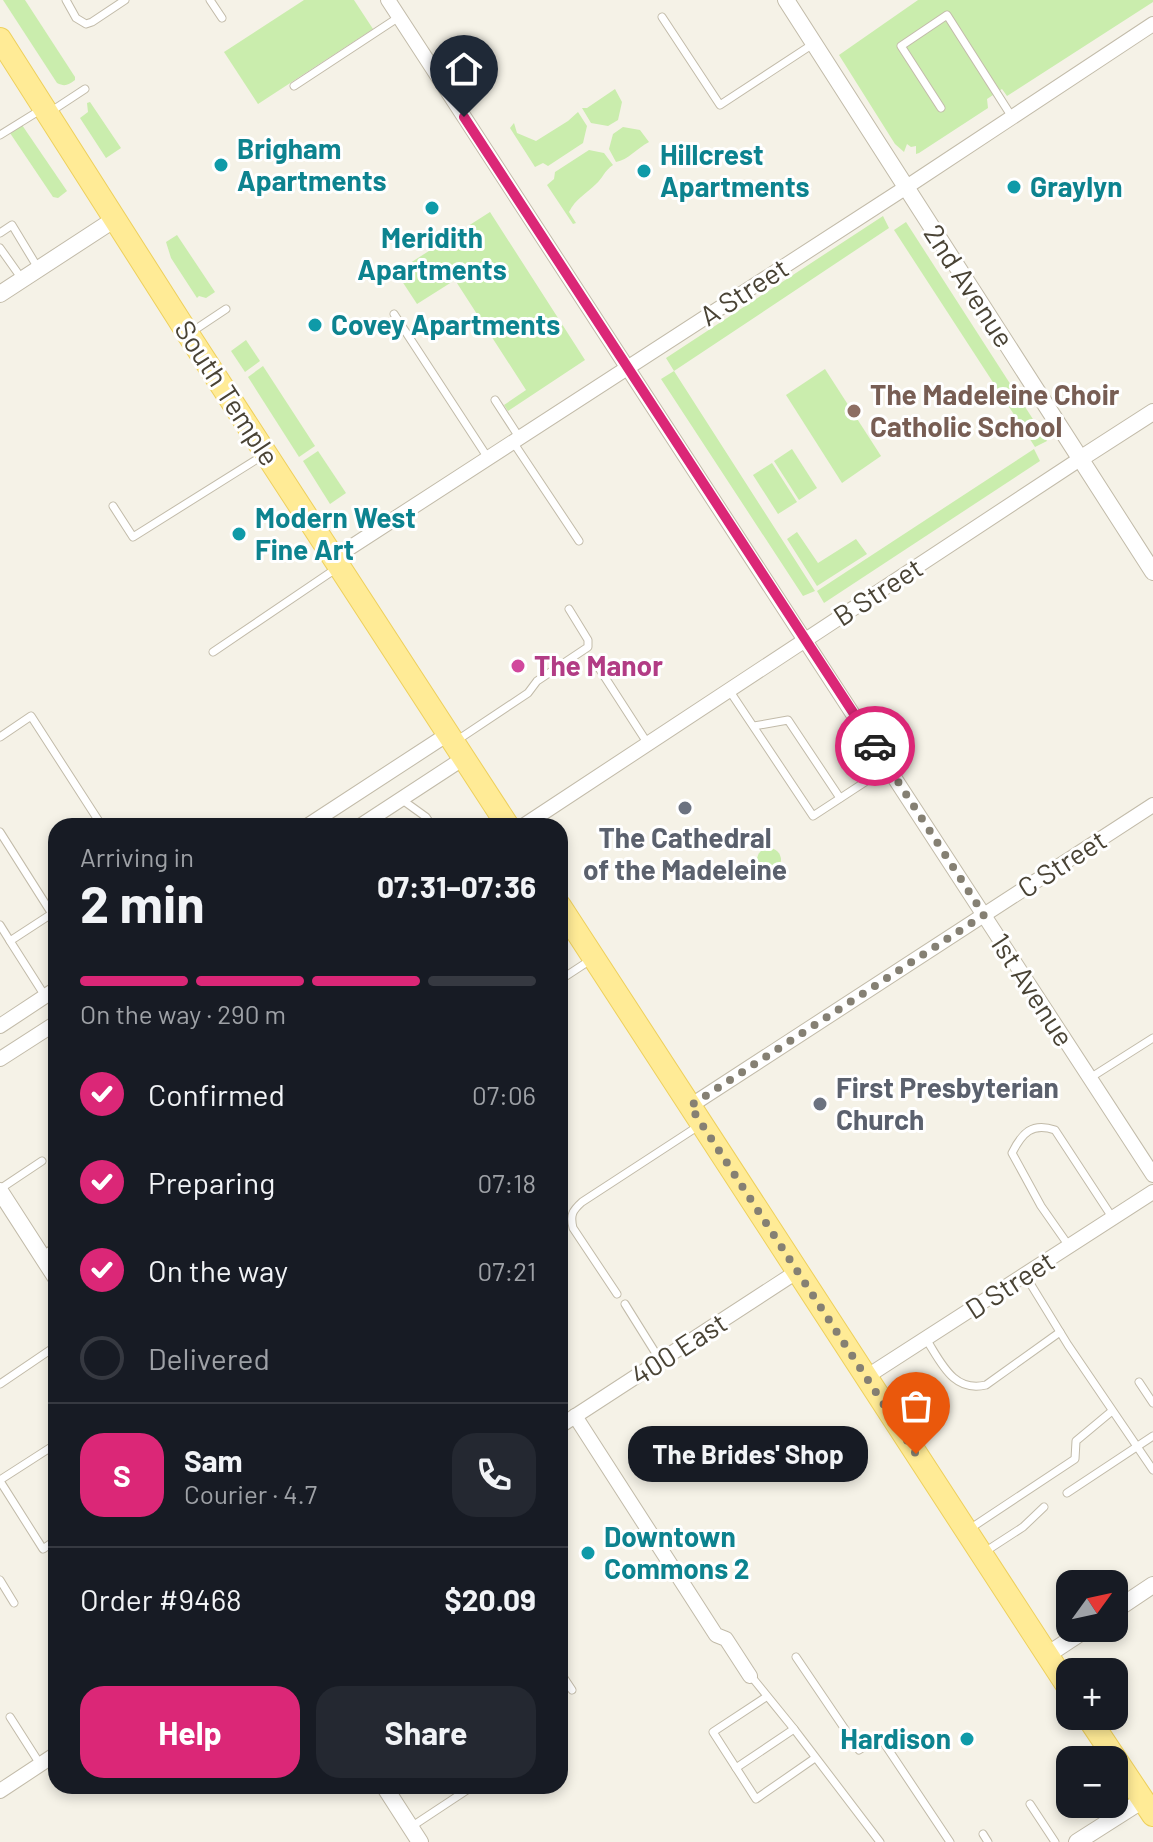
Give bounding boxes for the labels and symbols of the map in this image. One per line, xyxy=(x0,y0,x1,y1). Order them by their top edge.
pin xyxy=(430,35,498,117)
place label: Brigham Apartments xyxy=(237,131,387,197)
place label: Hillcrest Apartments xyxy=(660,137,810,203)
marker: Brigham Apartments xyxy=(212,156,230,174)
marker: Hillcrest Apartments xyxy=(635,162,653,180)
place label: Graylyn xyxy=(1030,169,1123,203)
marker: Graylyn xyxy=(1005,178,1023,196)
marker: Meridith Apartments xyxy=(423,199,441,217)
street label: 2nd Avenue xyxy=(918,218,1022,353)
place label: Meridith Apartments xyxy=(357,220,507,286)
street label: A Street xyxy=(693,250,794,332)
place label: Covey Apartments xyxy=(331,307,560,341)
street label: South Temple xyxy=(168,313,287,471)
marker: Covey Apartments xyxy=(306,316,324,334)
place label: The Madeleine Choir Catholic School xyxy=(870,377,1120,443)
marker: The Madeleine Choir Catholic School xyxy=(845,402,863,420)
place label: Modern West Fine Art xyxy=(255,500,416,566)
marker: Modern West Fine Art xyxy=(230,525,248,543)
street label: B Street xyxy=(826,550,928,633)
place label: The Manor xyxy=(534,648,663,682)
marker: The Manor xyxy=(509,657,527,675)
courier xyxy=(835,706,915,786)
marker: The Cathedral of the Madeleine xyxy=(676,799,694,817)
place label: The Cathedral of the Madeleine xyxy=(583,820,787,886)
street label: C Street xyxy=(1011,822,1112,904)
street label: 1st Avenue xyxy=(984,927,1082,1052)
place label: First Presbyterian Church xyxy=(836,1070,1059,1136)
marker: First Presbyterian Church xyxy=(811,1095,829,1113)
street label: D Street xyxy=(959,1243,1060,1325)
street label: 400 East xyxy=(624,1305,733,1392)
pin xyxy=(882,1372,950,1454)
callout: The Brides' Shop xyxy=(628,1426,868,1482)
place label: Downtown Commons 2 xyxy=(604,1519,750,1585)
marker: Downtown Commons 2 xyxy=(579,1544,597,1562)
north arrow xyxy=(1056,1570,1128,1642)
place label: Hardison xyxy=(840,1721,951,1755)
marker: Hardison xyxy=(958,1730,976,1748)

